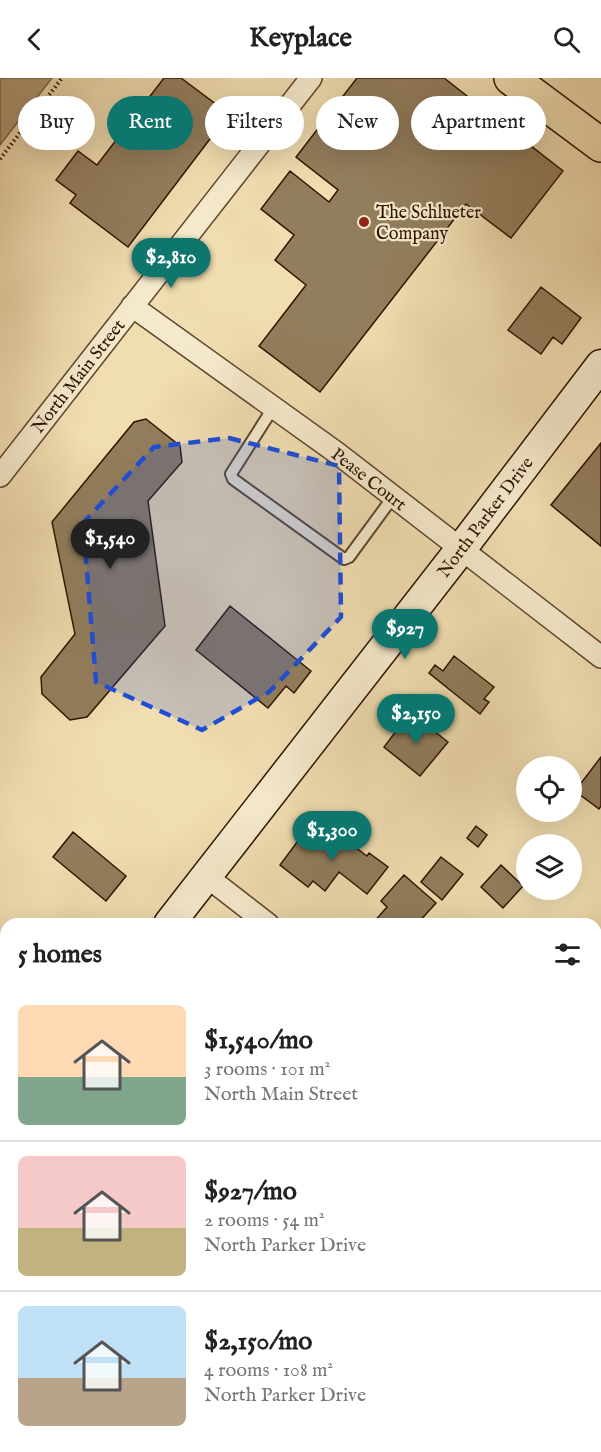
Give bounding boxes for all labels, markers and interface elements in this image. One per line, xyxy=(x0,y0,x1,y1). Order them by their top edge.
text: Keyplace xyxy=(249,22,352,56)
icon: back xyxy=(18,23,51,56)
icon: search xyxy=(550,23,583,56)
chip: Buy xyxy=(18,96,95,150)
chip: Rent xyxy=(107,96,193,150)
chip: Filters xyxy=(205,96,304,150)
chip: New xyxy=(316,96,399,150)
chip: Apartment xyxy=(411,96,546,150)
place label: The Schlueter Company xyxy=(376,202,481,246)
marker: The Schlueter Company xyxy=(357,215,371,229)
pin: $2,810 xyxy=(122,238,220,289)
text: $2,810 xyxy=(146,245,196,270)
street label: North Main Street xyxy=(27,315,131,439)
street label: Pease Court xyxy=(326,444,410,517)
street label: North Parker Drive xyxy=(433,453,539,583)
pin: $1,540 xyxy=(61,519,159,570)
text: $1,540 xyxy=(85,526,135,551)
pin: $927 xyxy=(369,609,441,660)
text: $927 xyxy=(386,616,424,641)
pin: $2,150 xyxy=(367,694,465,745)
text: $2,150 xyxy=(391,701,441,726)
map controls xyxy=(516,756,582,900)
button: locate xyxy=(516,756,582,822)
pin: $1,300 xyxy=(283,811,381,862)
text: $1,300 xyxy=(307,818,357,843)
button: layers xyxy=(516,834,582,900)
text: 5 homes xyxy=(18,938,102,971)
icon: filters xyxy=(551,938,584,971)
text: $1,540/mo xyxy=(204,1024,313,1057)
icon: home xyxy=(66,1029,138,1101)
text: 3 rooms · 101 m² xyxy=(204,1057,330,1082)
text: North Main Street xyxy=(204,1082,358,1107)
text: $927/mo xyxy=(204,1175,297,1208)
icon: home xyxy=(66,1180,138,1252)
text: 2 rooms · 54 m² xyxy=(204,1208,325,1233)
text: North Parker Drive xyxy=(204,1233,366,1258)
text: $2,150/mo xyxy=(204,1325,312,1358)
icon: home xyxy=(66,1330,138,1402)
text: 4 rooms · 108 m² xyxy=(204,1358,333,1383)
text: North Parker Drive xyxy=(204,1383,366,1408)

